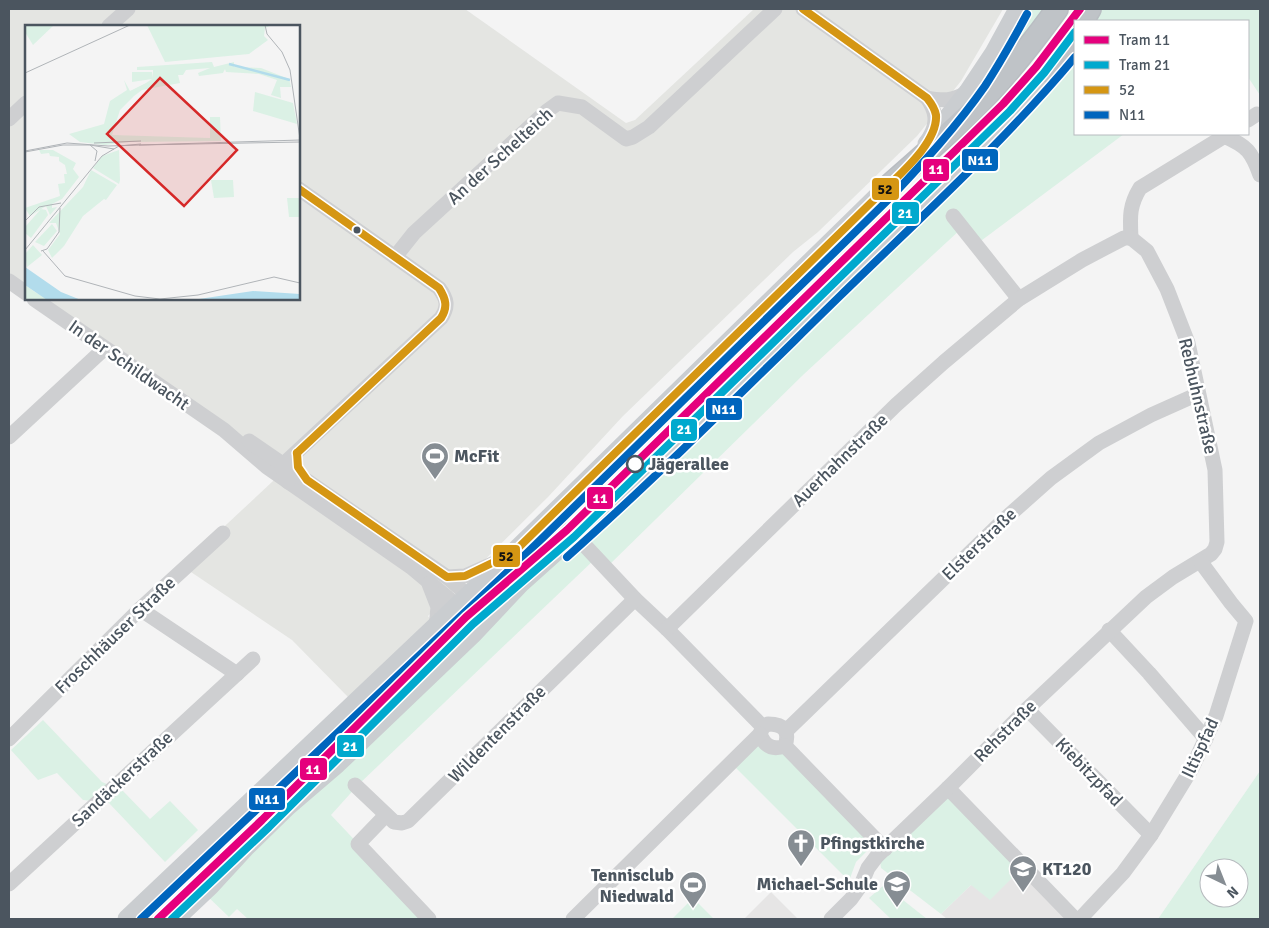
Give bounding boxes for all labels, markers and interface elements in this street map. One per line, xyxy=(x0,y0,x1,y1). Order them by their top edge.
legend xyxy=(1074,20,1249,135)
inset map xyxy=(25,25,300,300)
text: Tram 11 xyxy=(1119,31,1170,49)
text: Tram 21 xyxy=(1119,56,1170,74)
text: 52 xyxy=(1119,81,1135,99)
street label: An der Schelteich xyxy=(443,103,557,209)
text: N11 xyxy=(1119,106,1145,124)
line badge: N11 xyxy=(961,148,999,172)
text: N11 xyxy=(968,152,993,169)
line badge: 11 xyxy=(922,158,950,182)
text: 11 xyxy=(928,161,944,178)
line badge: 52 xyxy=(871,177,900,201)
text: 52 xyxy=(877,181,893,198)
line badge: 21 xyxy=(891,201,920,225)
text: 21 xyxy=(897,205,913,222)
unlabelled marker xyxy=(352,225,362,235)
street label: In der Schildwacht xyxy=(64,315,194,415)
street label: Rebhuhnstraße xyxy=(1174,336,1222,456)
line badge: N11 xyxy=(705,397,743,421)
text: N11 xyxy=(712,401,737,418)
street label: Auerhahnstraße xyxy=(787,409,893,511)
line badge: 21 xyxy=(670,418,698,442)
text: 21 xyxy=(676,421,692,438)
sports icon: McFit xyxy=(420,441,450,480)
place label: McFit xyxy=(454,445,499,467)
place label: Jägerallee xyxy=(648,453,729,475)
marker: Jägerallee xyxy=(626,455,644,473)
line badge: 11 xyxy=(586,486,614,510)
text: 11 xyxy=(592,490,608,507)
street label: Elsterstraße xyxy=(937,503,1021,585)
line badge: 52 xyxy=(492,544,521,568)
text: 52 xyxy=(498,548,514,565)
street label: Froschhäuser Straße xyxy=(50,572,180,698)
street label: Wildentenstraße xyxy=(444,681,550,787)
street label: Rehstraße xyxy=(969,695,1041,767)
street label: Iltispfad xyxy=(1177,715,1223,781)
street label: Sandäckerstraße xyxy=(67,726,177,832)
street label: Kiebitzpfad xyxy=(1051,733,1127,811)
line badge: 21 xyxy=(336,734,365,758)
text: 21 xyxy=(342,738,358,755)
line badge: 11 xyxy=(299,757,328,781)
text: 11 xyxy=(305,761,321,778)
line badge: N11 xyxy=(248,787,286,811)
text: N11 xyxy=(255,791,280,808)
church icon: Pfingstkirche xyxy=(786,828,816,867)
place label: Pfingstkirche xyxy=(820,832,925,854)
school or university icon: KT120 xyxy=(1008,854,1038,893)
place label: KT120 xyxy=(1042,858,1092,880)
north arrow xyxy=(1199,858,1249,908)
place label: Tennisclub Niedwald xyxy=(591,864,674,907)
school or university icon: Michael-Schule xyxy=(882,869,912,908)
sports icon: Tennisclub Niedwald xyxy=(678,870,708,909)
place label: Michael-Schule xyxy=(756,873,878,895)
text: N xyxy=(1223,883,1242,902)

